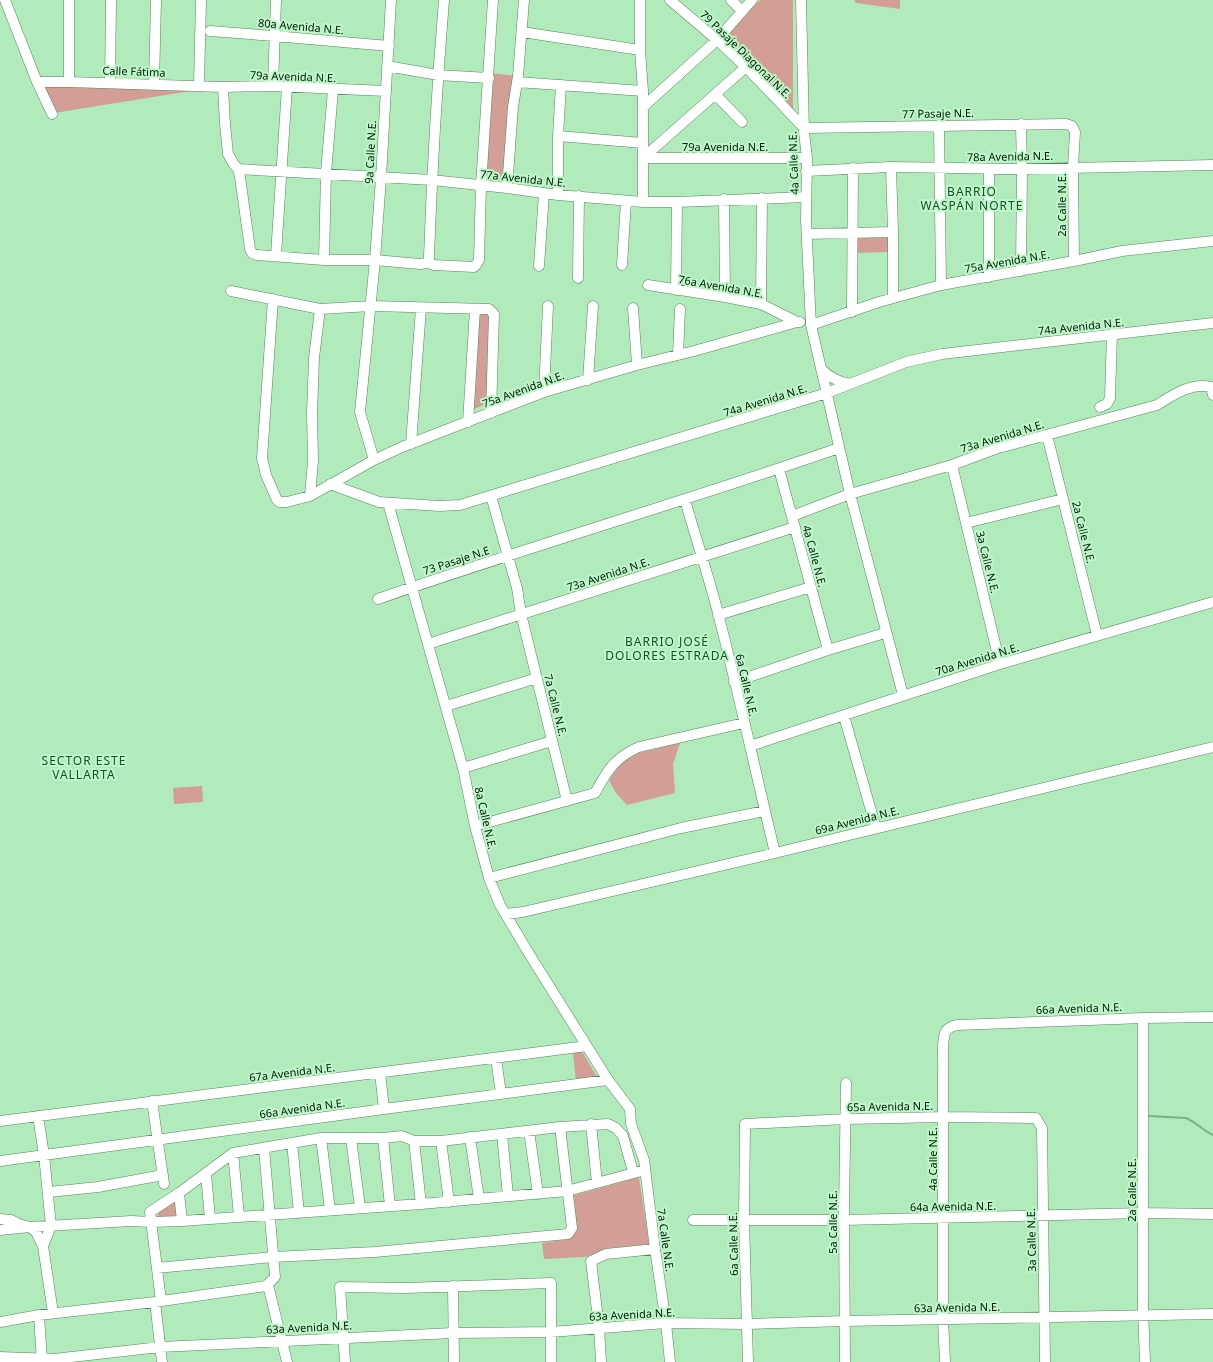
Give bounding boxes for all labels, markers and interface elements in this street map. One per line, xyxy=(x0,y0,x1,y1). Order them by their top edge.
street label: 79 Pasaje Diagonal N.E. xyxy=(697,7,795,101)
street label: 80a Avenida N.E. xyxy=(257,15,345,37)
street label: Calle Fátima xyxy=(102,62,166,80)
street label: 79a Avenida N.E. xyxy=(250,67,336,85)
street label: 77 Pasaje N.E. xyxy=(902,105,974,121)
street label: 9a Calle N.E. xyxy=(361,120,379,184)
street label: 4a Calle N.E. xyxy=(784,131,802,195)
street label: 79a Avenida N.E. xyxy=(682,139,768,154)
street label: 78a Avenida N.E. xyxy=(967,148,1053,164)
street label: 77a Avenida N.E. xyxy=(479,166,567,190)
street label: 2a Calle N.E. xyxy=(1054,173,1069,237)
district label: BARRIO WASPÁN NORTE xyxy=(921,183,1023,214)
street label: 75a Avenida N.E. xyxy=(963,246,1051,276)
street label: 76a Avenida N.E. xyxy=(677,271,765,301)
street label: 74a Avenida N.E. xyxy=(1037,314,1125,338)
street label: 75a Avenida N.E. xyxy=(480,367,566,411)
street label: 74a Avenida N.E. xyxy=(722,380,808,420)
street label: 73a Avenida N.E. xyxy=(959,416,1045,456)
street label: 2a Calle N.E. xyxy=(1069,499,1099,565)
street label: 4a Calle N.E. xyxy=(800,523,830,589)
street label: 3a Calle N.E. xyxy=(973,529,1003,595)
street label: 73 Pasaje N.E xyxy=(421,542,491,578)
street label: 73a Avenida N.E. xyxy=(565,554,651,594)
district label: BARRIO JOSÉ DOLORES ESTRADA xyxy=(605,633,729,664)
street label: 70a Avenida N.E. xyxy=(934,639,1020,679)
street label: 6a Calle N.E. xyxy=(733,652,761,718)
street label: 7a Calle N.E. xyxy=(541,672,571,738)
district label: SECTOR ESTE VALLARTA xyxy=(42,752,126,783)
street label: 8a Calle N.E. xyxy=(472,785,500,851)
street label: 69a Avenida N.E. xyxy=(813,802,901,838)
street label: 66a Avenida N.E. xyxy=(1036,999,1122,1017)
street label: 67a Avenida N.E. xyxy=(248,1059,336,1085)
street label: 66a Avenida N.E. xyxy=(258,1095,346,1121)
street label: 65a Avenida N.E. xyxy=(847,1098,933,1114)
street label: 4a Calle N.E. xyxy=(925,1127,940,1191)
street label: 2a Calle N.E. xyxy=(1124,1158,1139,1222)
street label: 5a Calle N.E. xyxy=(825,1190,840,1254)
street label: 64a Avenida N.E. xyxy=(910,1198,996,1214)
street label: 7a Calle N.E. xyxy=(654,1207,678,1273)
street label: 3a Calle N.E. xyxy=(1023,1208,1039,1272)
street label: 6a Calle N.E. xyxy=(725,1212,741,1276)
street label: 63a Avenida N.E. xyxy=(914,1299,1000,1315)
street label: 63a Avenida N.E. xyxy=(589,1304,675,1324)
street label: 63a Avenida N.E. xyxy=(266,1317,352,1337)

